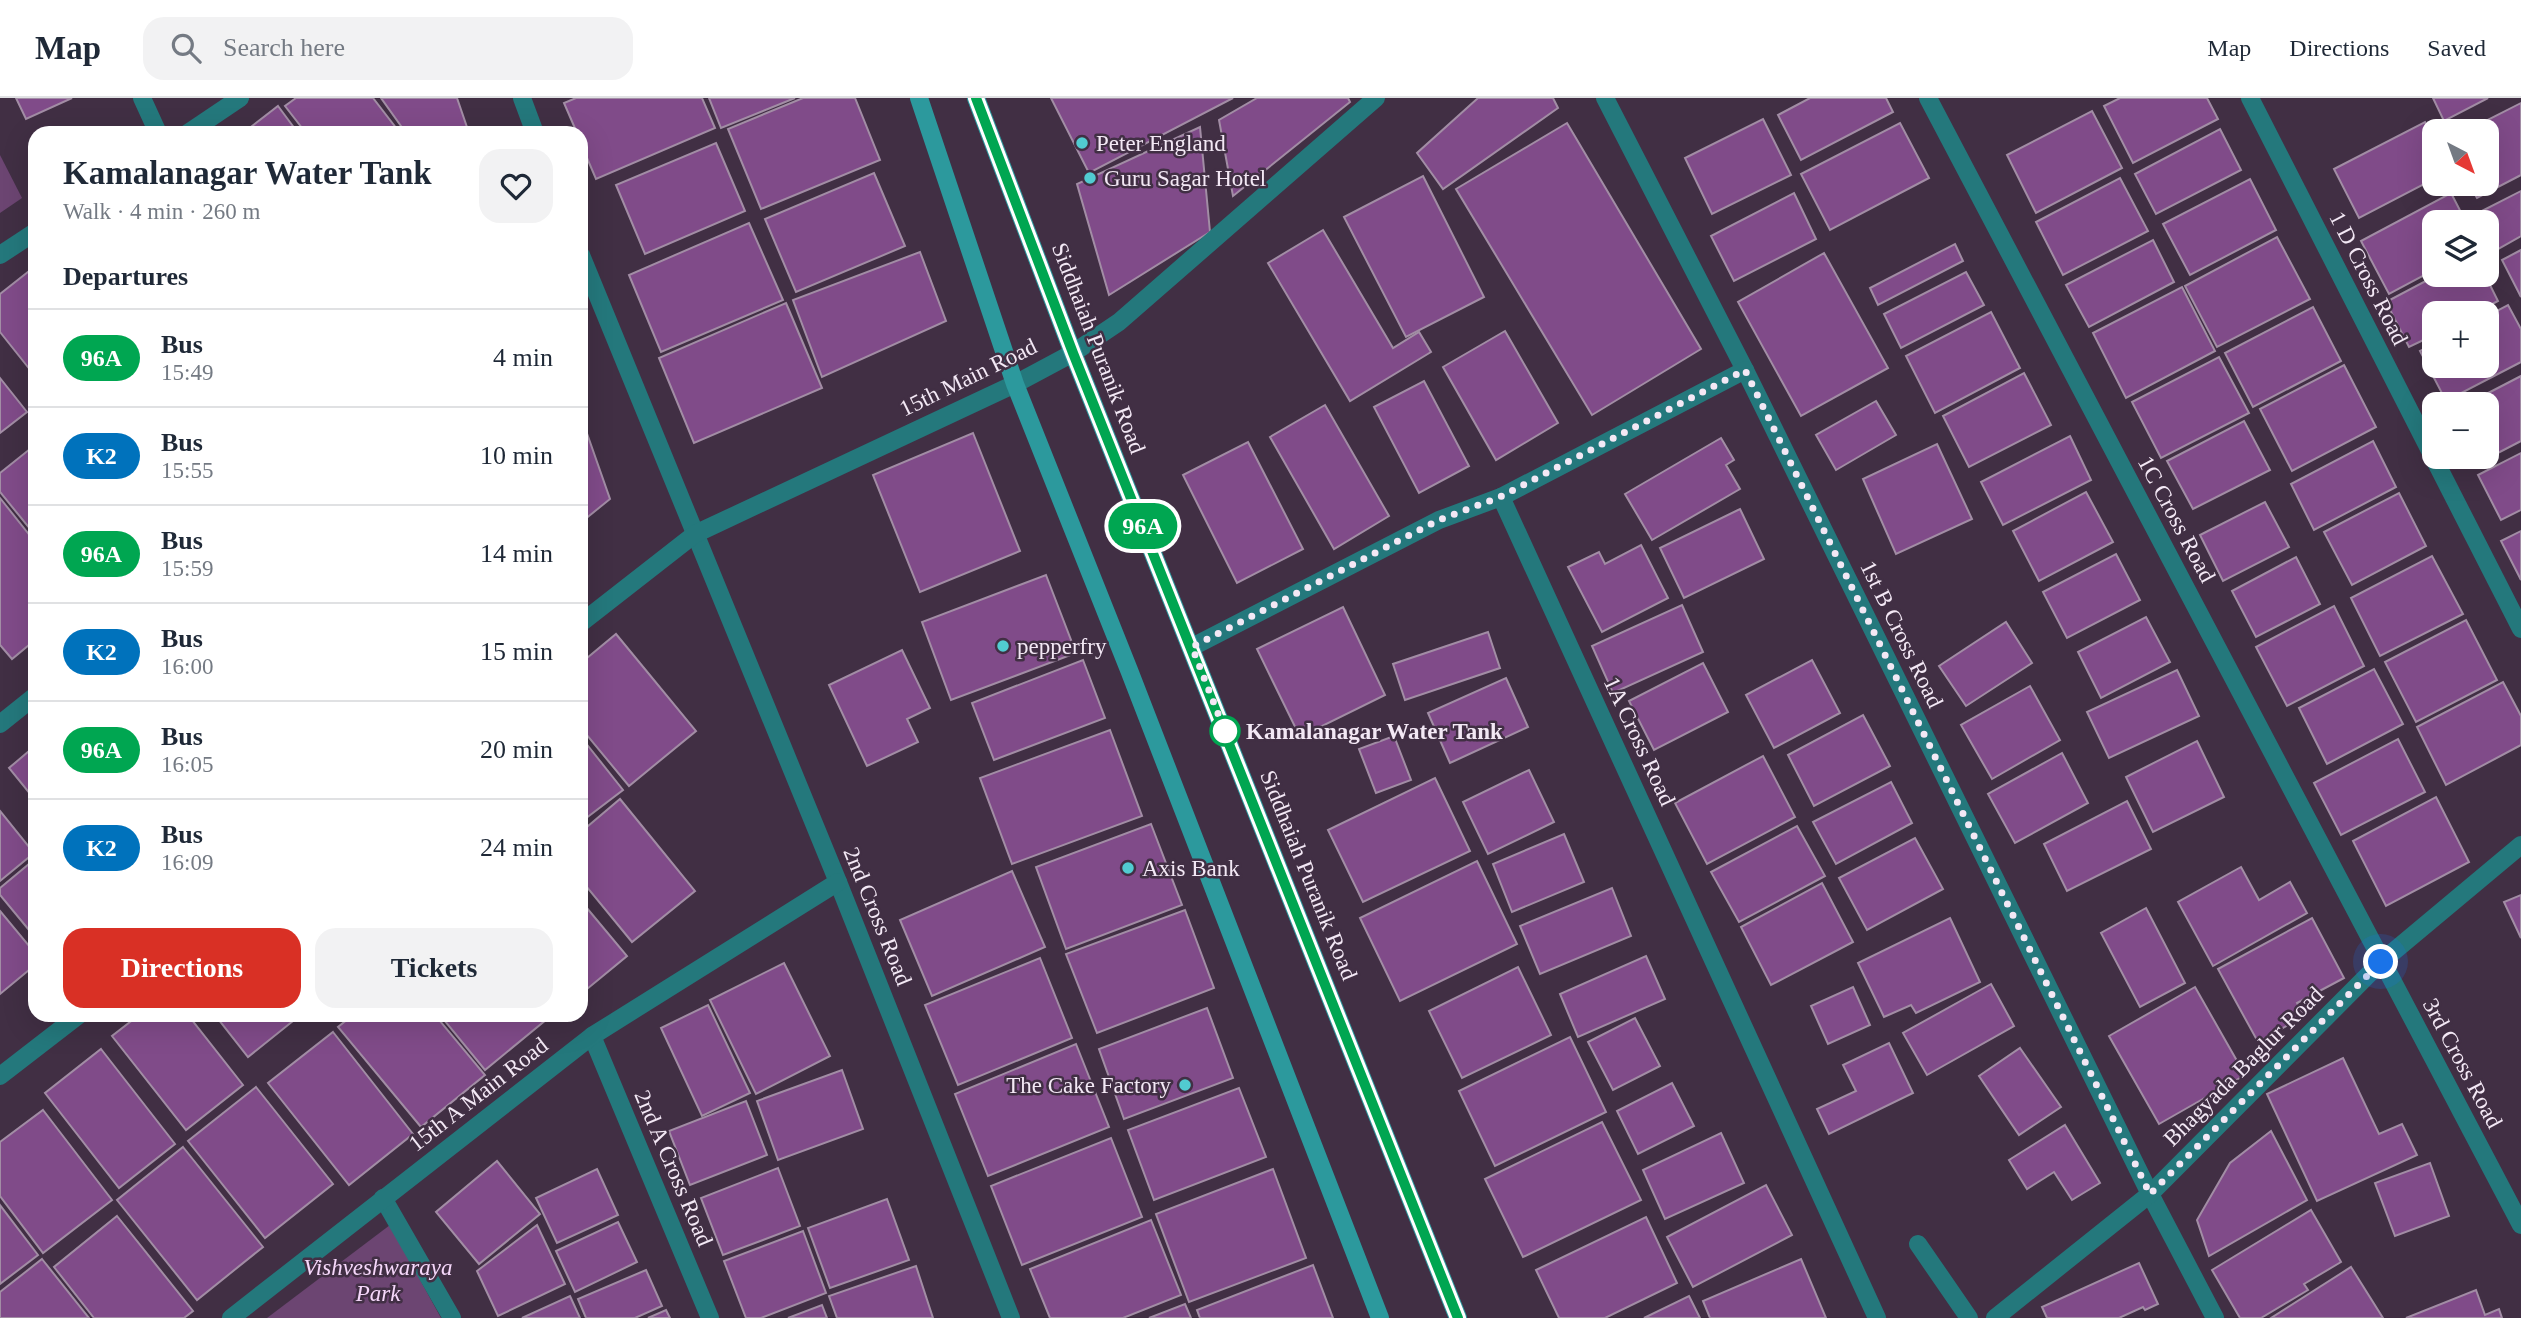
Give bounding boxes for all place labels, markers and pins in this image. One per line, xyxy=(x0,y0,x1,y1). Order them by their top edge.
place label: Peter England xyxy=(1096,131,1226,156)
marker: Peter England xyxy=(1074,135,1090,151)
place label: Guru Sagar Hotel xyxy=(1104,166,1266,191)
marker: Guru Sagar Hotel xyxy=(1082,170,1098,186)
place label: pepperfry xyxy=(1017,634,1107,659)
marker: pepperfry xyxy=(995,638,1011,654)
marker: Kamalanagar Water Tank xyxy=(1210,716,1240,746)
place label: Kamalanagar Water Tank xyxy=(1246,719,1503,744)
place label: Axis Bank xyxy=(1142,856,1240,881)
marker: Axis Bank xyxy=(1120,860,1136,876)
place label: The Cake Factory xyxy=(1006,1073,1171,1098)
marker: The Cake Factory xyxy=(1177,1077,1193,1093)

